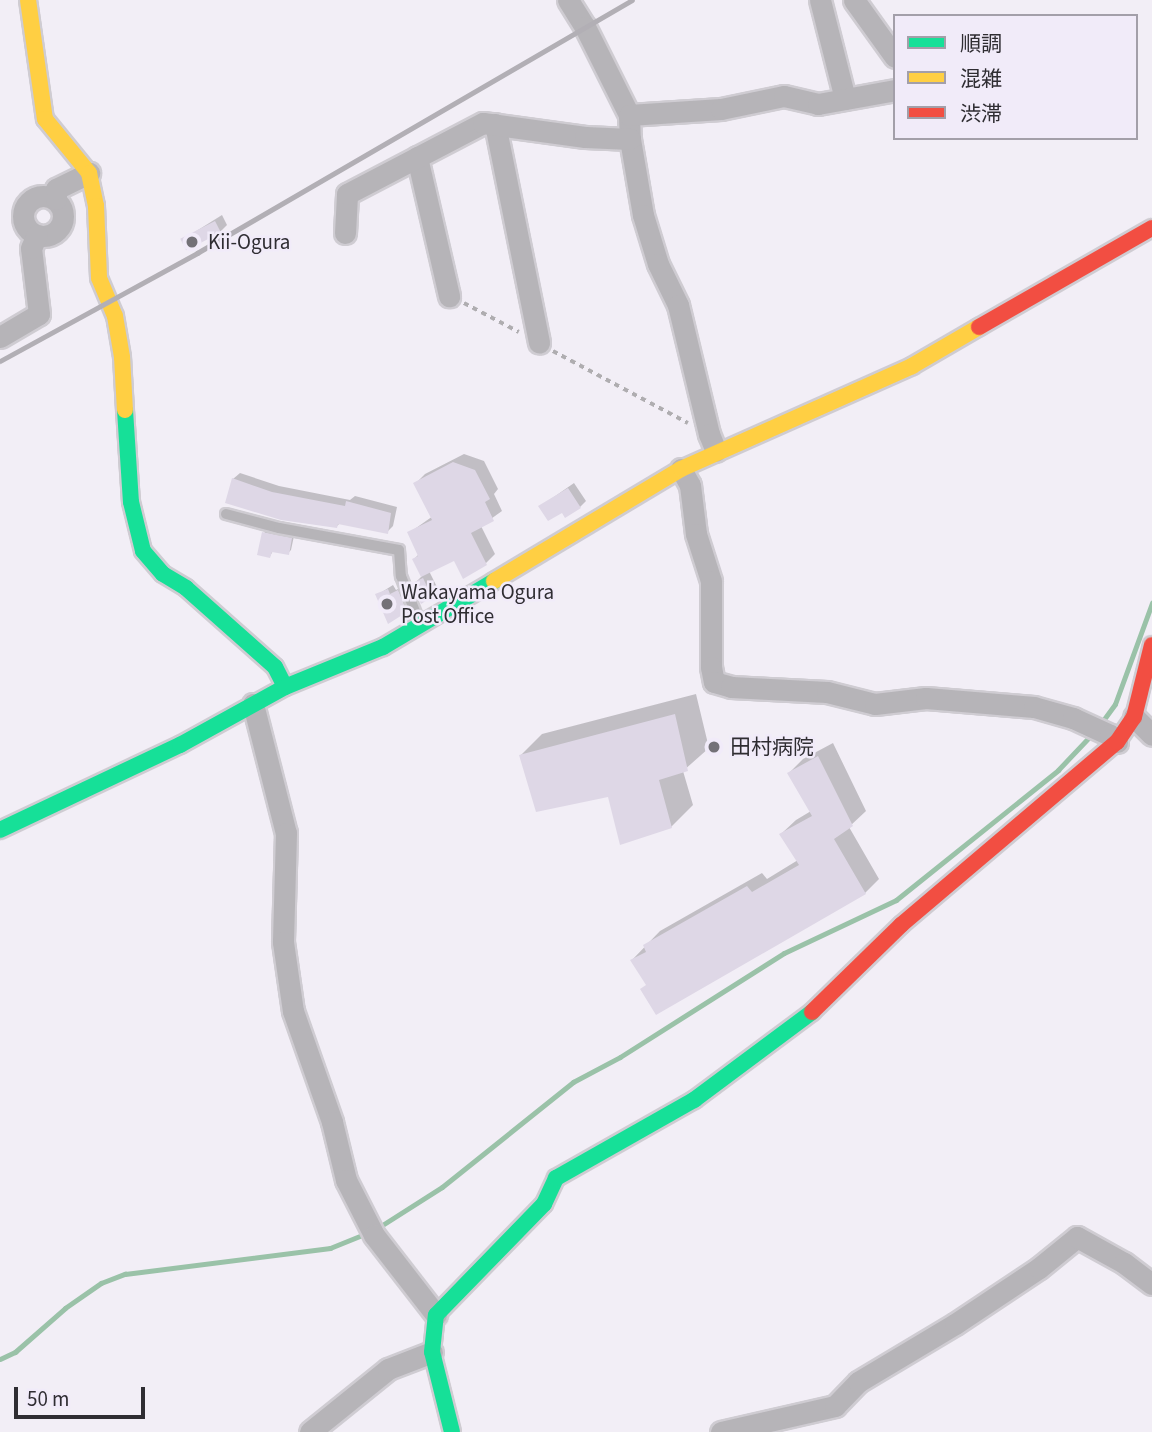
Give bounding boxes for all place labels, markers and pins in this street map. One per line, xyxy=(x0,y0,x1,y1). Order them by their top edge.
place label: Kii-Ogura xyxy=(208,229,290,255)
marker: Kii-Ogura xyxy=(182,232,202,252)
place label: Wakayama Ogura Post Office xyxy=(401,579,554,629)
marker: Wakayama Ogura Post Office xyxy=(379,596,395,612)
place label: 田村病院 xyxy=(730,734,814,760)
marker: 田村病院 xyxy=(704,737,724,757)

